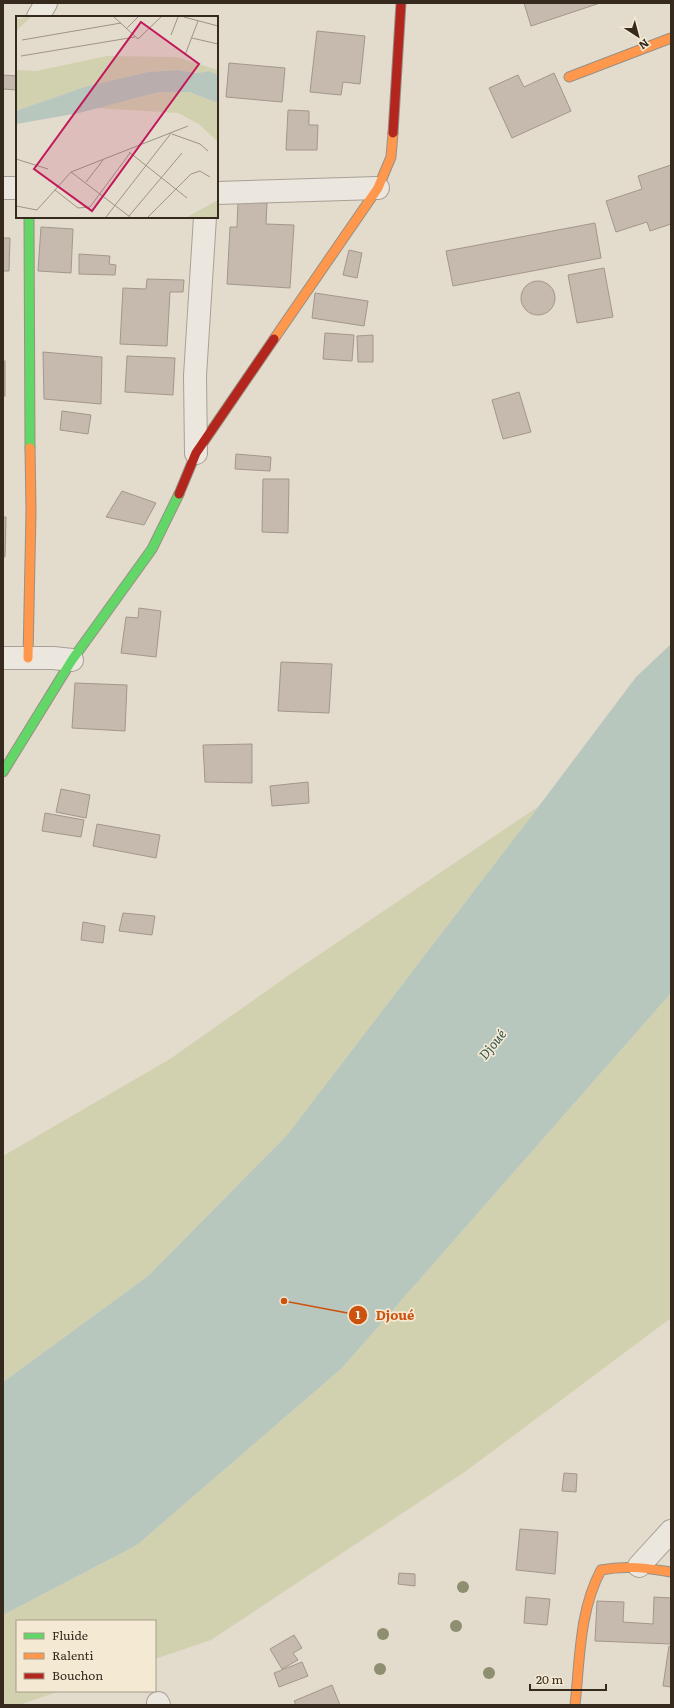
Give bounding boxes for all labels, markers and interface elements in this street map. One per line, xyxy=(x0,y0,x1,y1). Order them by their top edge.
inset map xyxy=(16,16,218,218)
north arrow xyxy=(618,16,658,56)
text: N xyxy=(636,36,653,54)
water label: Djoué xyxy=(474,1025,510,1063)
callout: Djoué xyxy=(348,1303,422,1328)
text: 1 xyxy=(356,1305,361,1323)
text: Djoué xyxy=(376,1305,414,1324)
legend xyxy=(16,1620,156,1692)
text: Fluide xyxy=(52,1626,88,1644)
text: Ralenti xyxy=(52,1646,93,1664)
text: Bouchon xyxy=(52,1666,103,1684)
scale bar xyxy=(530,1666,606,1692)
text: 20 m xyxy=(536,1670,563,1688)

